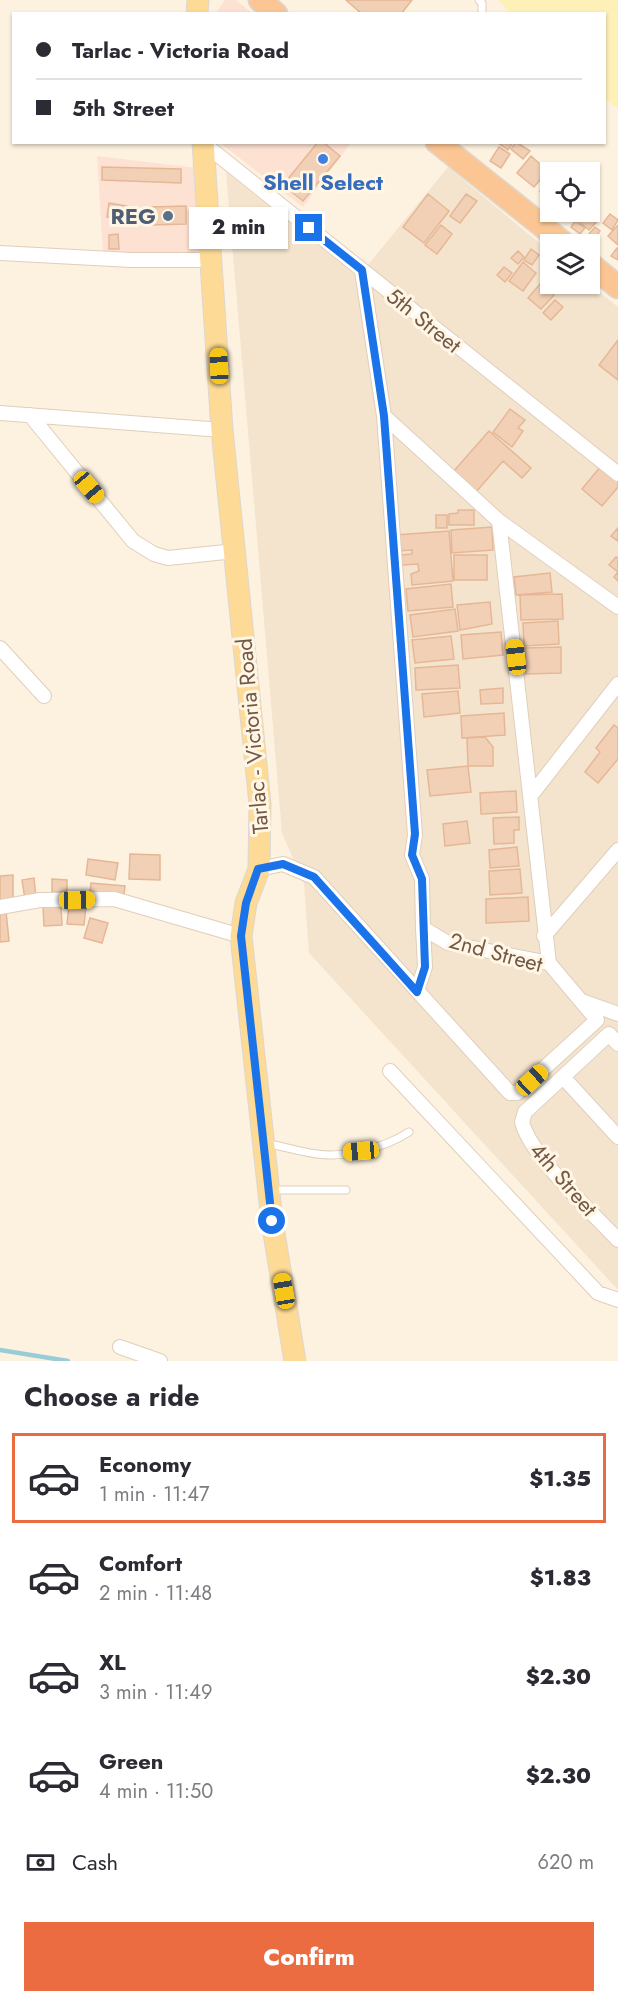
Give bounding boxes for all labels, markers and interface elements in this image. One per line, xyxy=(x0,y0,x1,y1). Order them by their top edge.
text: Tarlac - Victoria Road xyxy=(72,34,289,66)
text: 5th Street xyxy=(72,92,174,124)
marker: Shell Select xyxy=(316,152,330,166)
map controls xyxy=(540,162,600,294)
button: locate xyxy=(540,162,600,222)
place label: Shell Select xyxy=(263,166,383,198)
place label: REG xyxy=(111,200,156,232)
callout: 2 min xyxy=(189,207,288,249)
marker: REG xyxy=(161,209,175,223)
text: 2 min xyxy=(212,213,265,242)
route end xyxy=(295,214,322,241)
button: layers xyxy=(540,234,600,294)
street label: 5th Street xyxy=(380,280,469,361)
car xyxy=(209,348,229,384)
car xyxy=(71,467,107,507)
street label: Tarlac - Victoria Road xyxy=(228,637,276,835)
car xyxy=(505,638,527,676)
car xyxy=(59,891,95,909)
street label: 2nd Street xyxy=(446,924,547,980)
car xyxy=(513,1061,551,1099)
street label: 4th Street xyxy=(523,1135,606,1224)
car xyxy=(342,1140,380,1162)
route start xyxy=(258,1207,285,1234)
car xyxy=(272,1272,296,1310)
text: Choose a ride xyxy=(24,1377,199,1416)
text: Economy xyxy=(99,1448,191,1480)
icon: car xyxy=(27,1451,81,1505)
text: $1.35 xyxy=(529,1462,591,1494)
text: 1 min · 11:47 xyxy=(99,1480,209,1509)
text: Comfort xyxy=(99,1547,182,1579)
icon: car xyxy=(27,1550,81,1604)
text: $1.83 xyxy=(530,1561,591,1593)
text: 2 min · 11:48 xyxy=(99,1579,212,1608)
text: XL xyxy=(99,1646,126,1678)
icon: car xyxy=(27,1649,81,1703)
text: $2.30 xyxy=(526,1660,591,1692)
text: 3 min · 11:49 xyxy=(99,1678,212,1707)
text: Green xyxy=(99,1745,163,1777)
icon: car xyxy=(27,1748,81,1802)
text: $2.30 xyxy=(526,1759,591,1791)
text: 4 min · 11:50 xyxy=(99,1777,213,1806)
icon: cash xyxy=(24,1846,57,1879)
text: Cash xyxy=(72,1846,118,1878)
text: 620 m xyxy=(538,1848,594,1877)
button: Confirm xyxy=(24,1922,594,1991)

